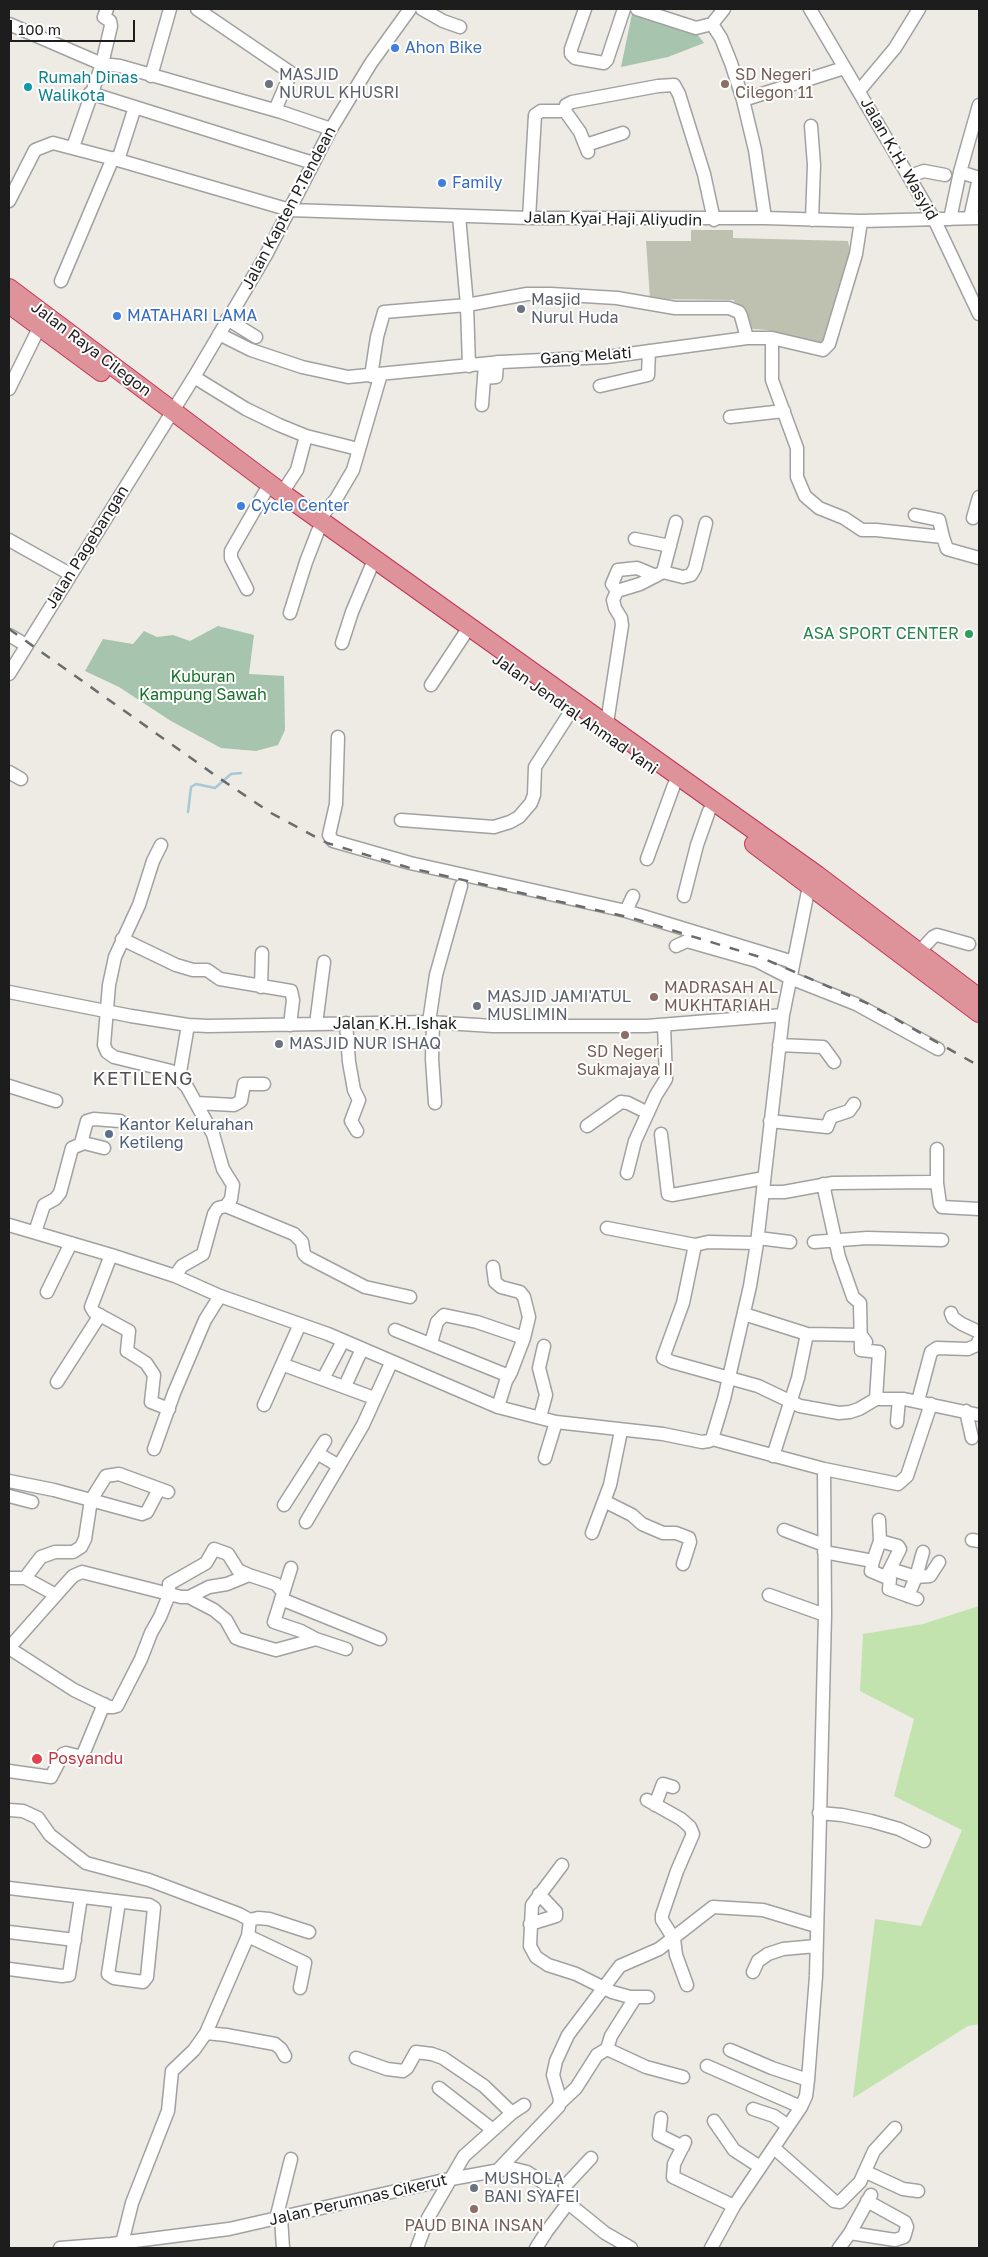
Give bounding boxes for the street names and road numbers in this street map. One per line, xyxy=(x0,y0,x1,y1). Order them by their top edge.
street label: Jalan K.H. Wasyid xyxy=(856,94,942,224)
street label: Jalan Kapten P.Tendean xyxy=(238,123,340,293)
street label: Jalan Kyai Haji Aliyudin xyxy=(524,208,702,230)
street label: Jalan Raya Cilegon xyxy=(27,298,155,400)
street label: Gang Melati xyxy=(540,343,632,369)
street label: Jalan Pagebangan xyxy=(41,482,133,612)
street label: Jalan Jendral Ahmad Yani xyxy=(489,649,661,779)
street label: Jalan K.H. Ishak xyxy=(333,1014,457,1034)
street label: Jalan Perumnas Cikerut xyxy=(267,2170,449,2230)

